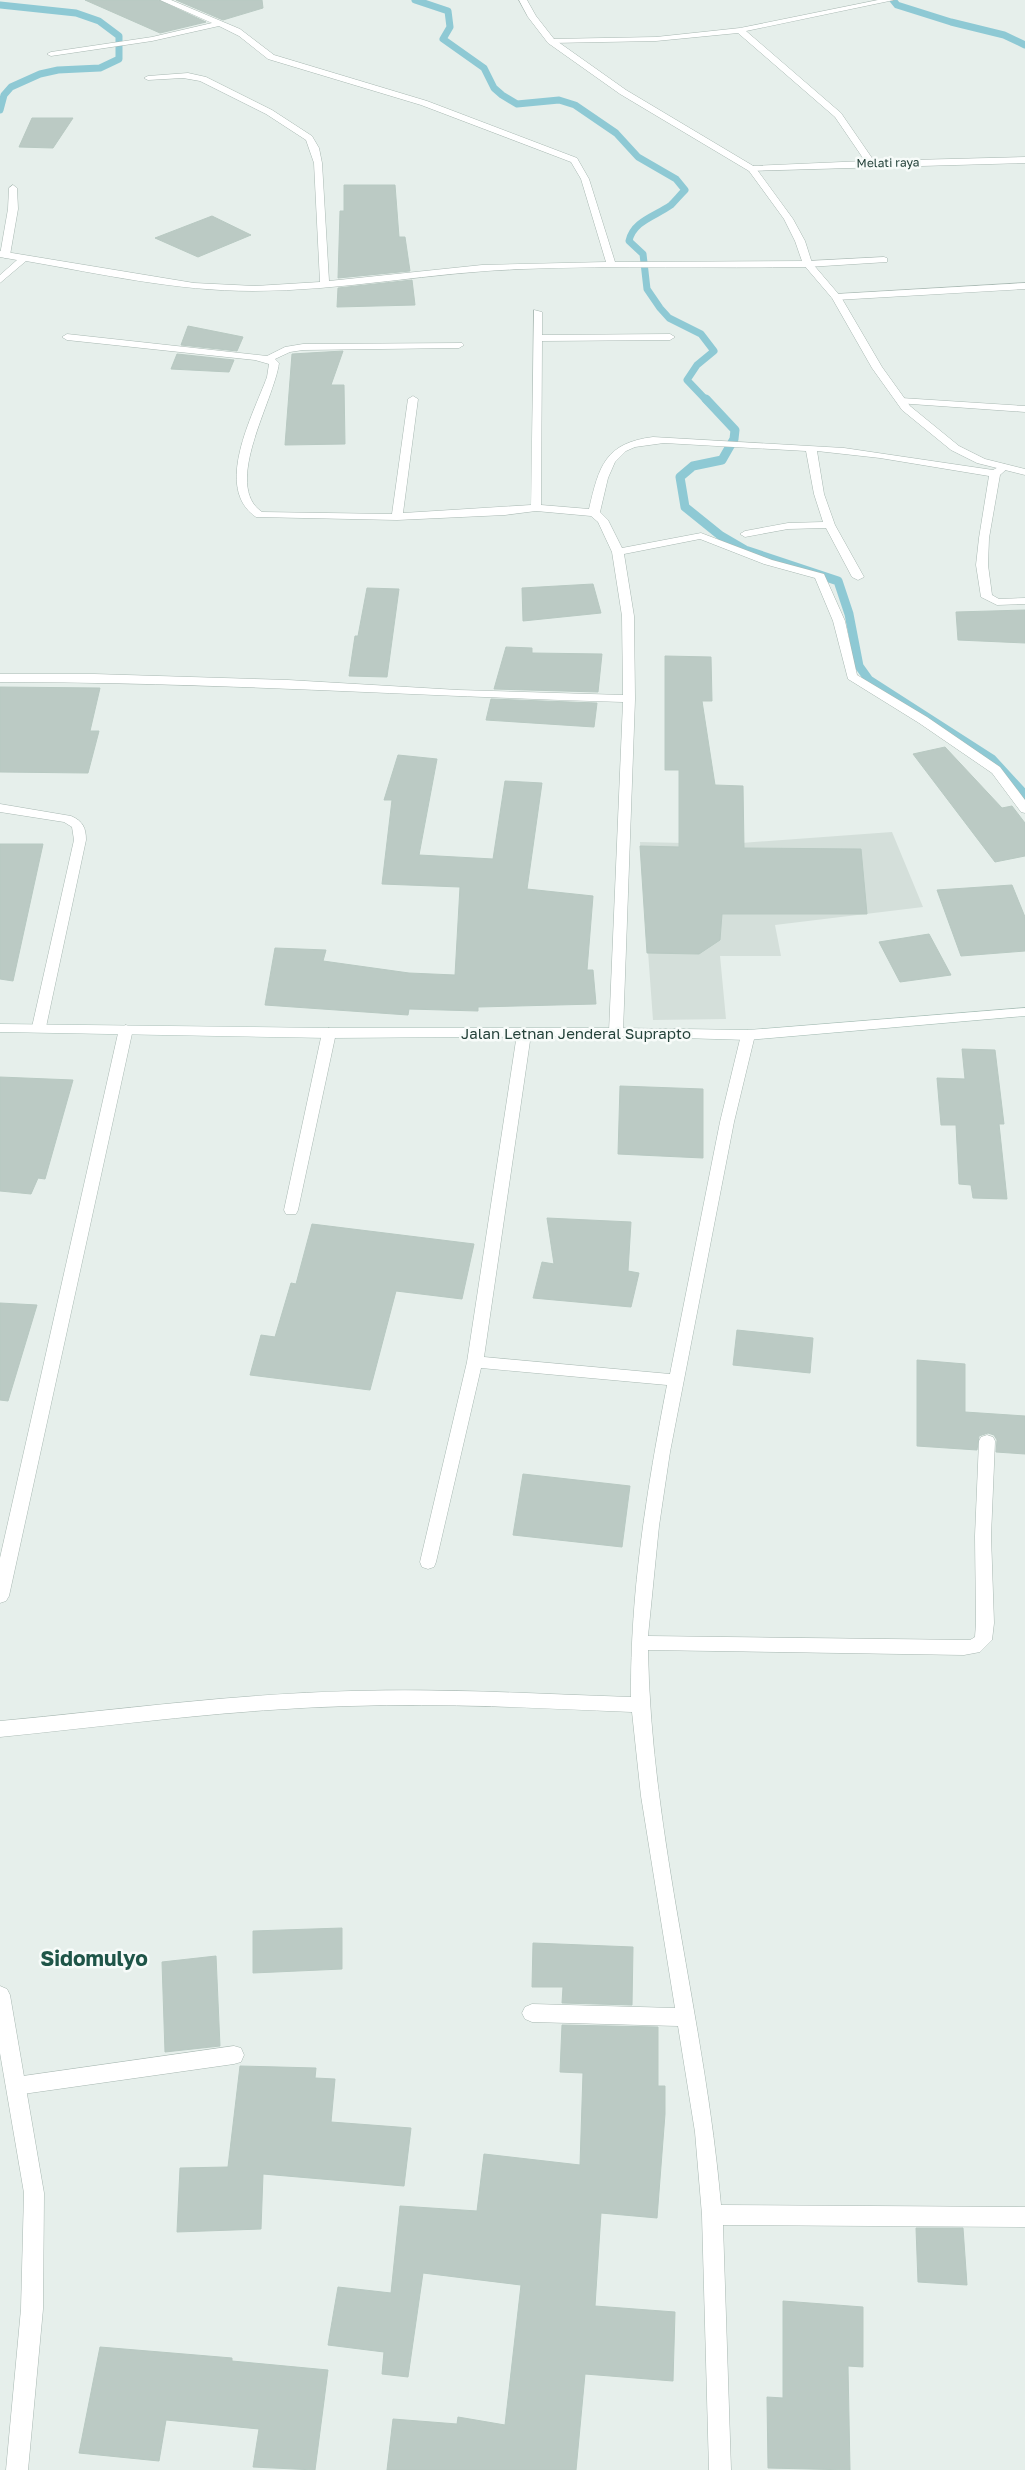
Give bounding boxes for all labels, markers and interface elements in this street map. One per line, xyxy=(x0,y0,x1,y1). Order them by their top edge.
street label: Melati raya xyxy=(856,154,920,171)
street label: Jalan Letnan Jenderal Suprapto xyxy=(461,1024,691,1042)
district label: Sidomulyo xyxy=(40,1945,148,1971)

